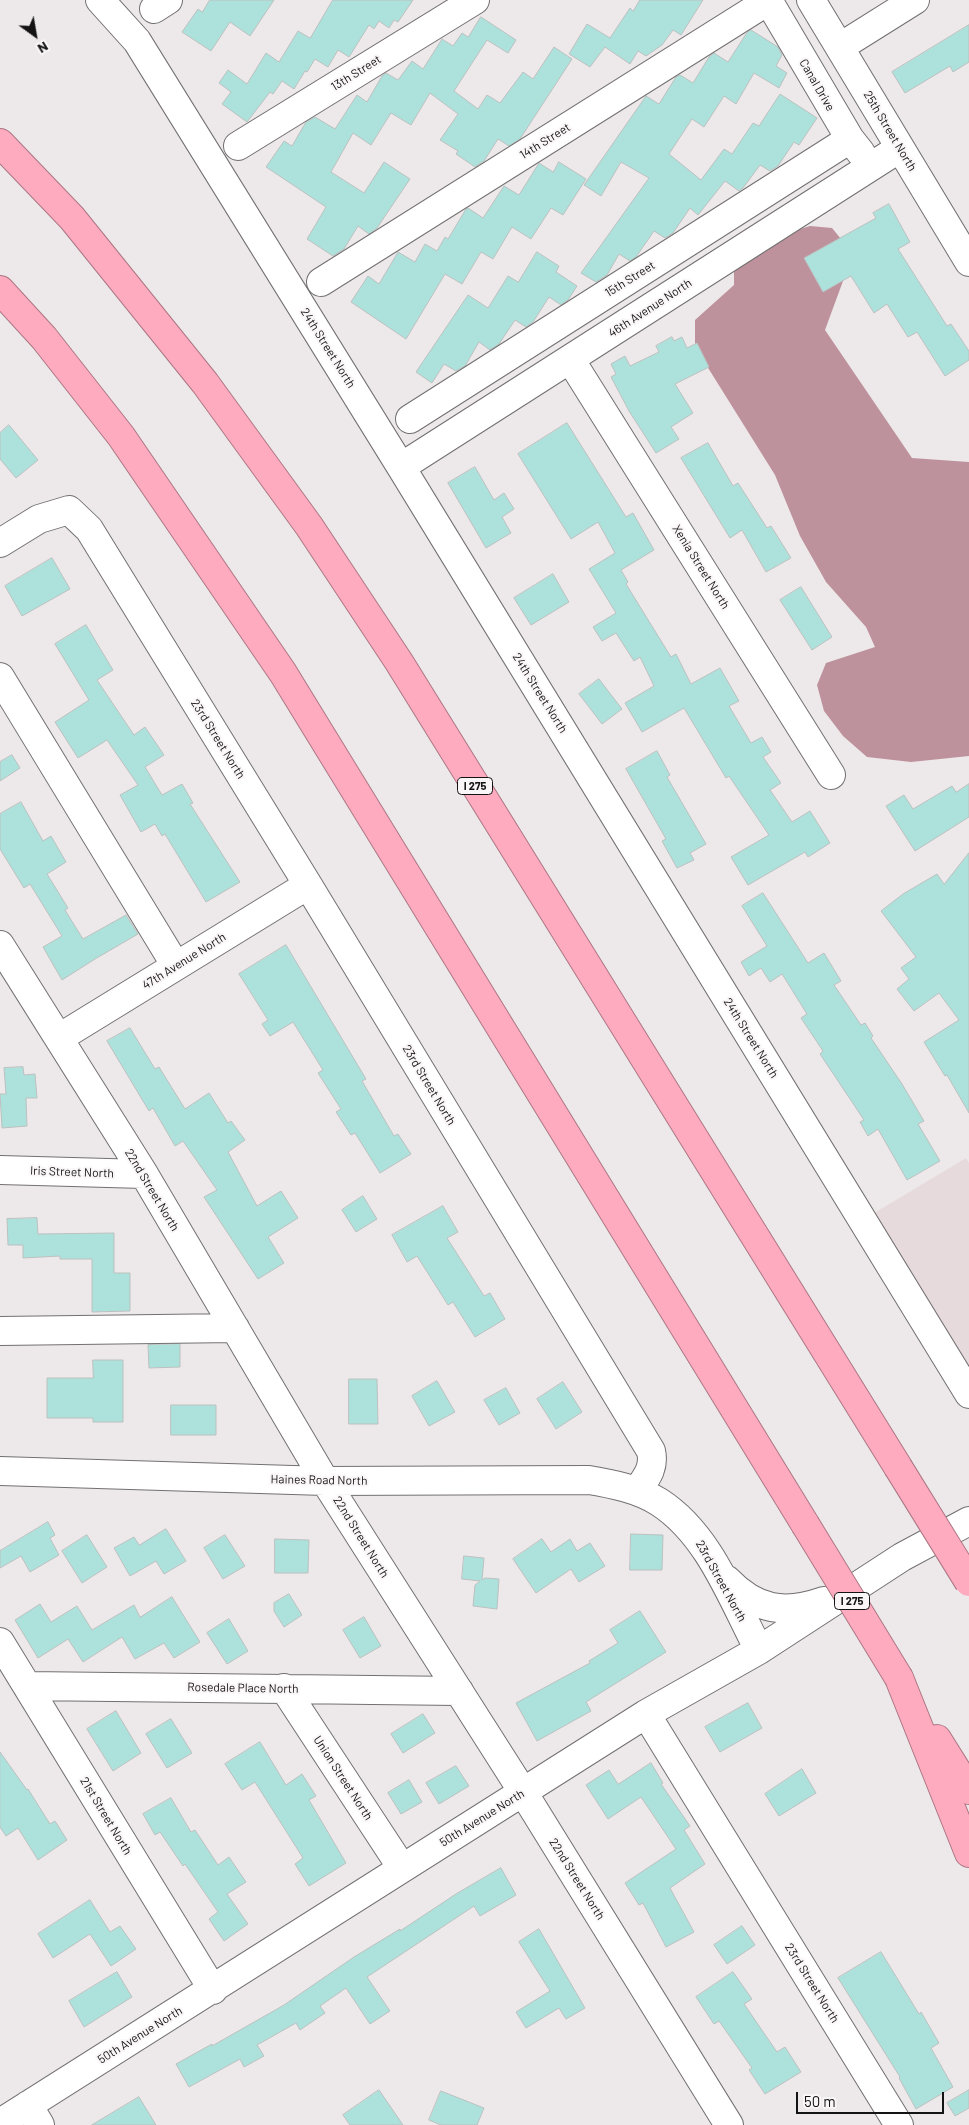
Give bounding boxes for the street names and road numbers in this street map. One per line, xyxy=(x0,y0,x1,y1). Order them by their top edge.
street label: 13th Street xyxy=(328,52,384,94)
street label: Canal Drive xyxy=(796,56,838,114)
street label: 25th Street North xyxy=(860,88,920,174)
street label: 14th Street xyxy=(517,120,573,162)
street label: 15th Street xyxy=(602,258,658,300)
street label: 46th Avenue North xyxy=(606,276,694,340)
street label: 24th Street North xyxy=(298,305,358,391)
street label: Xenia Street North xyxy=(669,522,733,612)
street label: 24th Street North xyxy=(510,650,570,736)
street label: 23rd Street North xyxy=(188,697,248,781)
road number: I 275 xyxy=(458,778,492,794)
street label: 47th Avenue North xyxy=(140,930,228,992)
street label: 24th Street North xyxy=(721,995,781,1081)
street label: 23rd Street North xyxy=(399,1042,459,1128)
street label: 22nd Street North xyxy=(122,1146,182,1234)
street label: Iris Street North xyxy=(30,1163,114,1181)
street label: Haines Road North xyxy=(270,1472,368,1488)
street label: 22nd Street North xyxy=(330,1494,392,1580)
street label: 23rd Street North xyxy=(693,1538,749,1624)
road number: I 275 xyxy=(834,1592,870,1610)
street label: Rosedale Place North xyxy=(187,1680,299,1696)
street label: Union Street North xyxy=(310,1733,376,1823)
street label: 21st Street North xyxy=(77,1775,135,1857)
street label: 50th Avenue North xyxy=(437,1786,527,1850)
street label: 22nd Street North xyxy=(546,1836,608,1922)
street label: 23rd Street North xyxy=(782,1941,842,2025)
street label: 50th Avenue North xyxy=(95,2003,185,2067)

